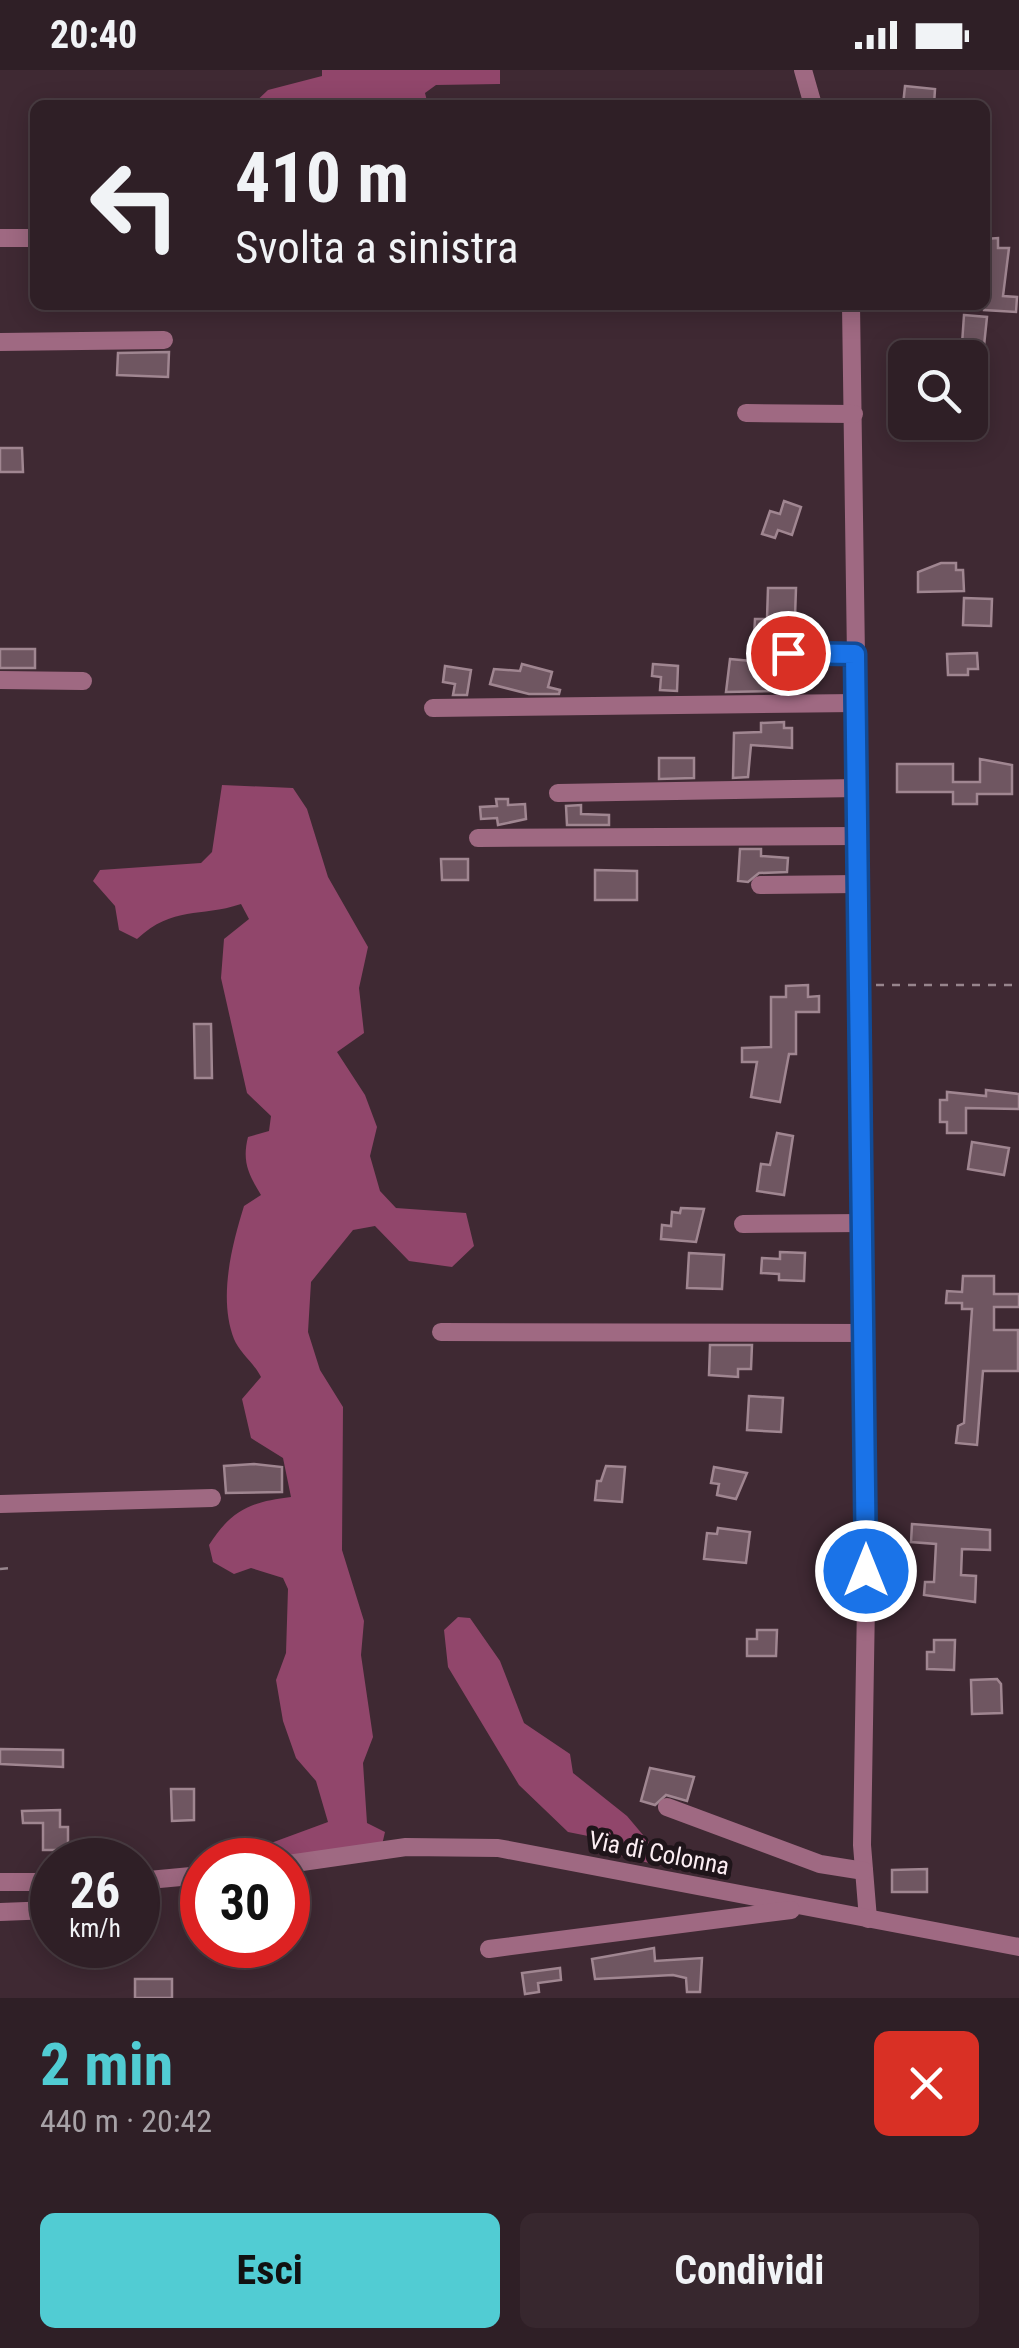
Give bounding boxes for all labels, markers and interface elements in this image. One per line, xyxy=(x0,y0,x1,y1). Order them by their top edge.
text: 20:40 xyxy=(50,13,137,57)
text: 410 m xyxy=(235,137,409,219)
icon: left xyxy=(70,140,200,270)
text: Svolta a sinistra xyxy=(235,221,518,274)
map controls xyxy=(888,340,988,440)
button: search xyxy=(888,340,988,440)
pin xyxy=(746,611,831,696)
icon: arrive xyxy=(761,626,816,681)
position arrow xyxy=(814,1519,918,1623)
street label: Via di Colonna xyxy=(586,1825,732,1881)
speed limit sign: 30 xyxy=(180,1838,310,1968)
text: 26 xyxy=(70,1862,120,1920)
text: km/h xyxy=(69,1914,121,1943)
text: 2 min xyxy=(40,2029,173,2100)
button: close xyxy=(874,2031,979,2136)
text: 440 m · 20:42 xyxy=(40,2102,212,2140)
button: Esci xyxy=(40,2213,500,2328)
button: Condividi xyxy=(520,2213,979,2328)

